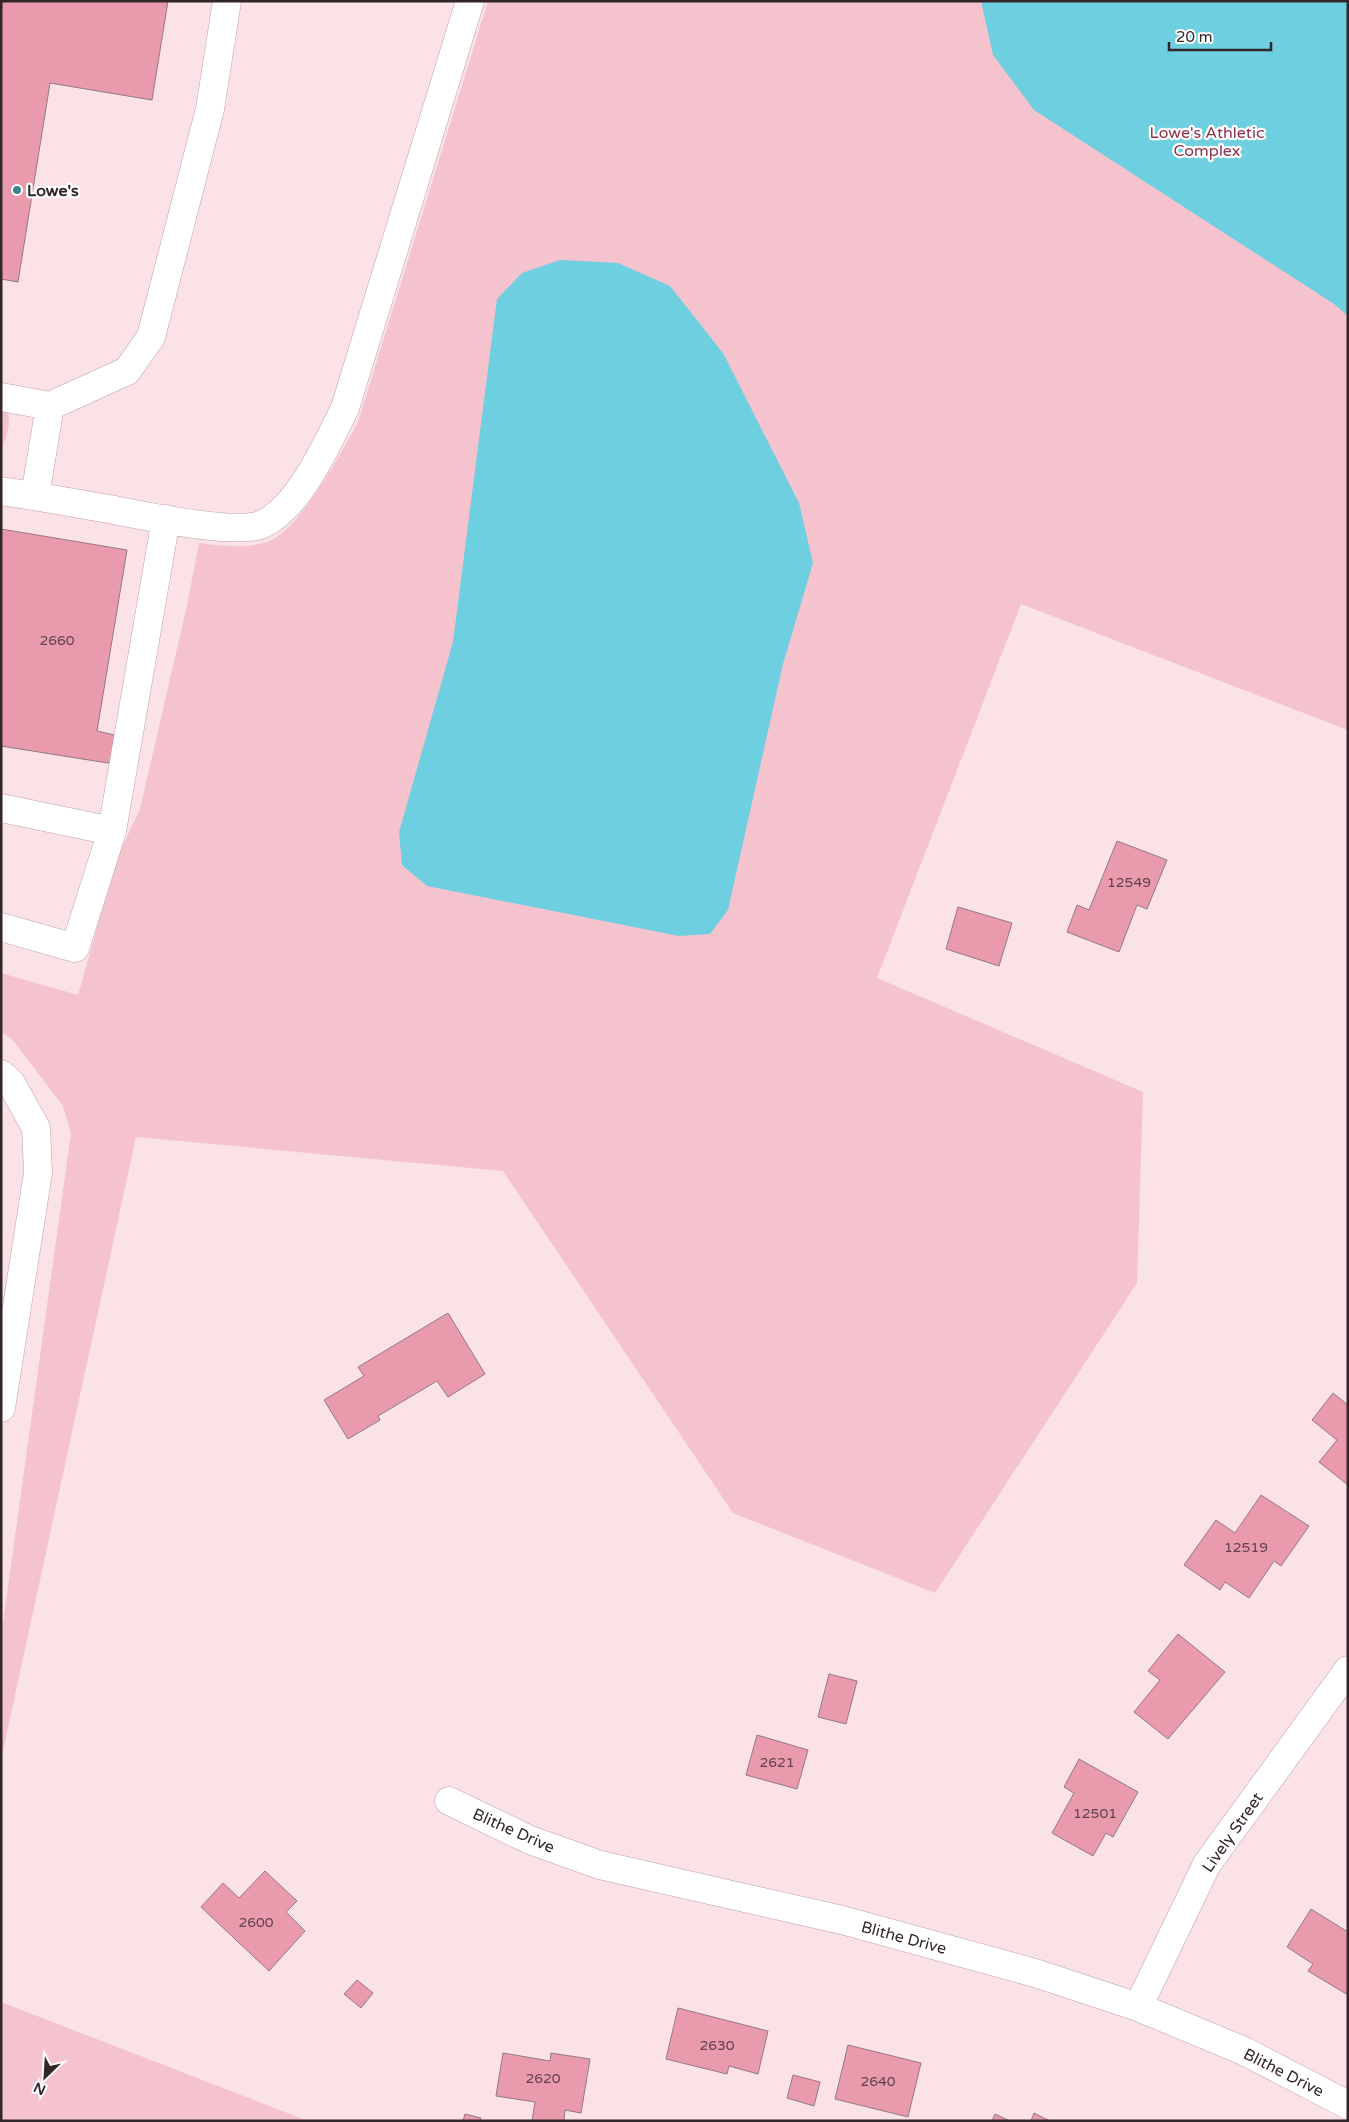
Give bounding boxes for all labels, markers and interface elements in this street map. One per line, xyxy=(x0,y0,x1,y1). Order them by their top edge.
scale bar xyxy=(1169,20,1272,52)
text: 20 m xyxy=(1176,28,1213,46)
park label: Lowe's Athletic Complex xyxy=(1150,123,1264,161)
place label: Lowe's xyxy=(27,181,79,201)
marker: Lowe's xyxy=(11,184,23,196)
house number: 2660 xyxy=(39,632,75,649)
house number: 12549 xyxy=(1107,874,1151,891)
house number: 12519 xyxy=(1224,1539,1268,1556)
house number: 2621 xyxy=(759,1754,795,1771)
street label: Lively Street xyxy=(1198,1789,1268,1876)
street label: Blithe Drive xyxy=(470,1804,558,1858)
house number: 12501 xyxy=(1073,1805,1117,1822)
house number: 2600 xyxy=(238,1914,274,1931)
street label: Blithe Drive xyxy=(859,1917,949,1959)
house number: 2630 xyxy=(699,2037,735,2054)
street label: Blithe Drive xyxy=(1240,2044,1327,2102)
north arrow xyxy=(20,2052,70,2102)
house number: 2620 xyxy=(525,2070,561,2087)
house number: 2640 xyxy=(860,2073,896,2090)
text: N xyxy=(31,2078,48,2098)

